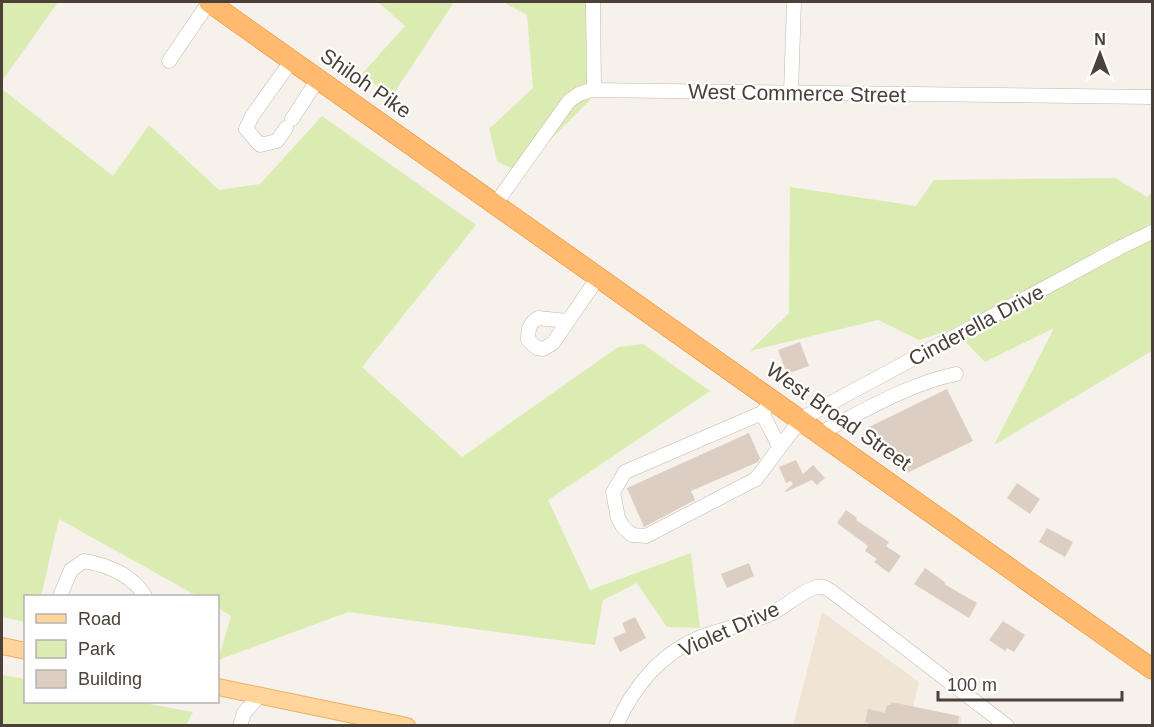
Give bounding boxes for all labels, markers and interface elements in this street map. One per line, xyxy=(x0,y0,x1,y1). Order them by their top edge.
north arrow xyxy=(1070,24,1130,84)
text: N xyxy=(1094,31,1106,48)
street label: Shiloh Pike xyxy=(316,43,416,123)
street label: West Commerce Street xyxy=(688,80,906,106)
street label: Cinderella Drive xyxy=(905,280,1047,370)
street label: West Broad Street xyxy=(762,357,916,475)
legend xyxy=(24,595,219,703)
street label: Violet Drive xyxy=(675,597,783,661)
text: Road xyxy=(78,609,121,629)
text: Park xyxy=(78,639,116,659)
scale bar xyxy=(938,664,1122,702)
text: Building xyxy=(78,669,142,689)
text: 100 m xyxy=(947,675,997,695)

